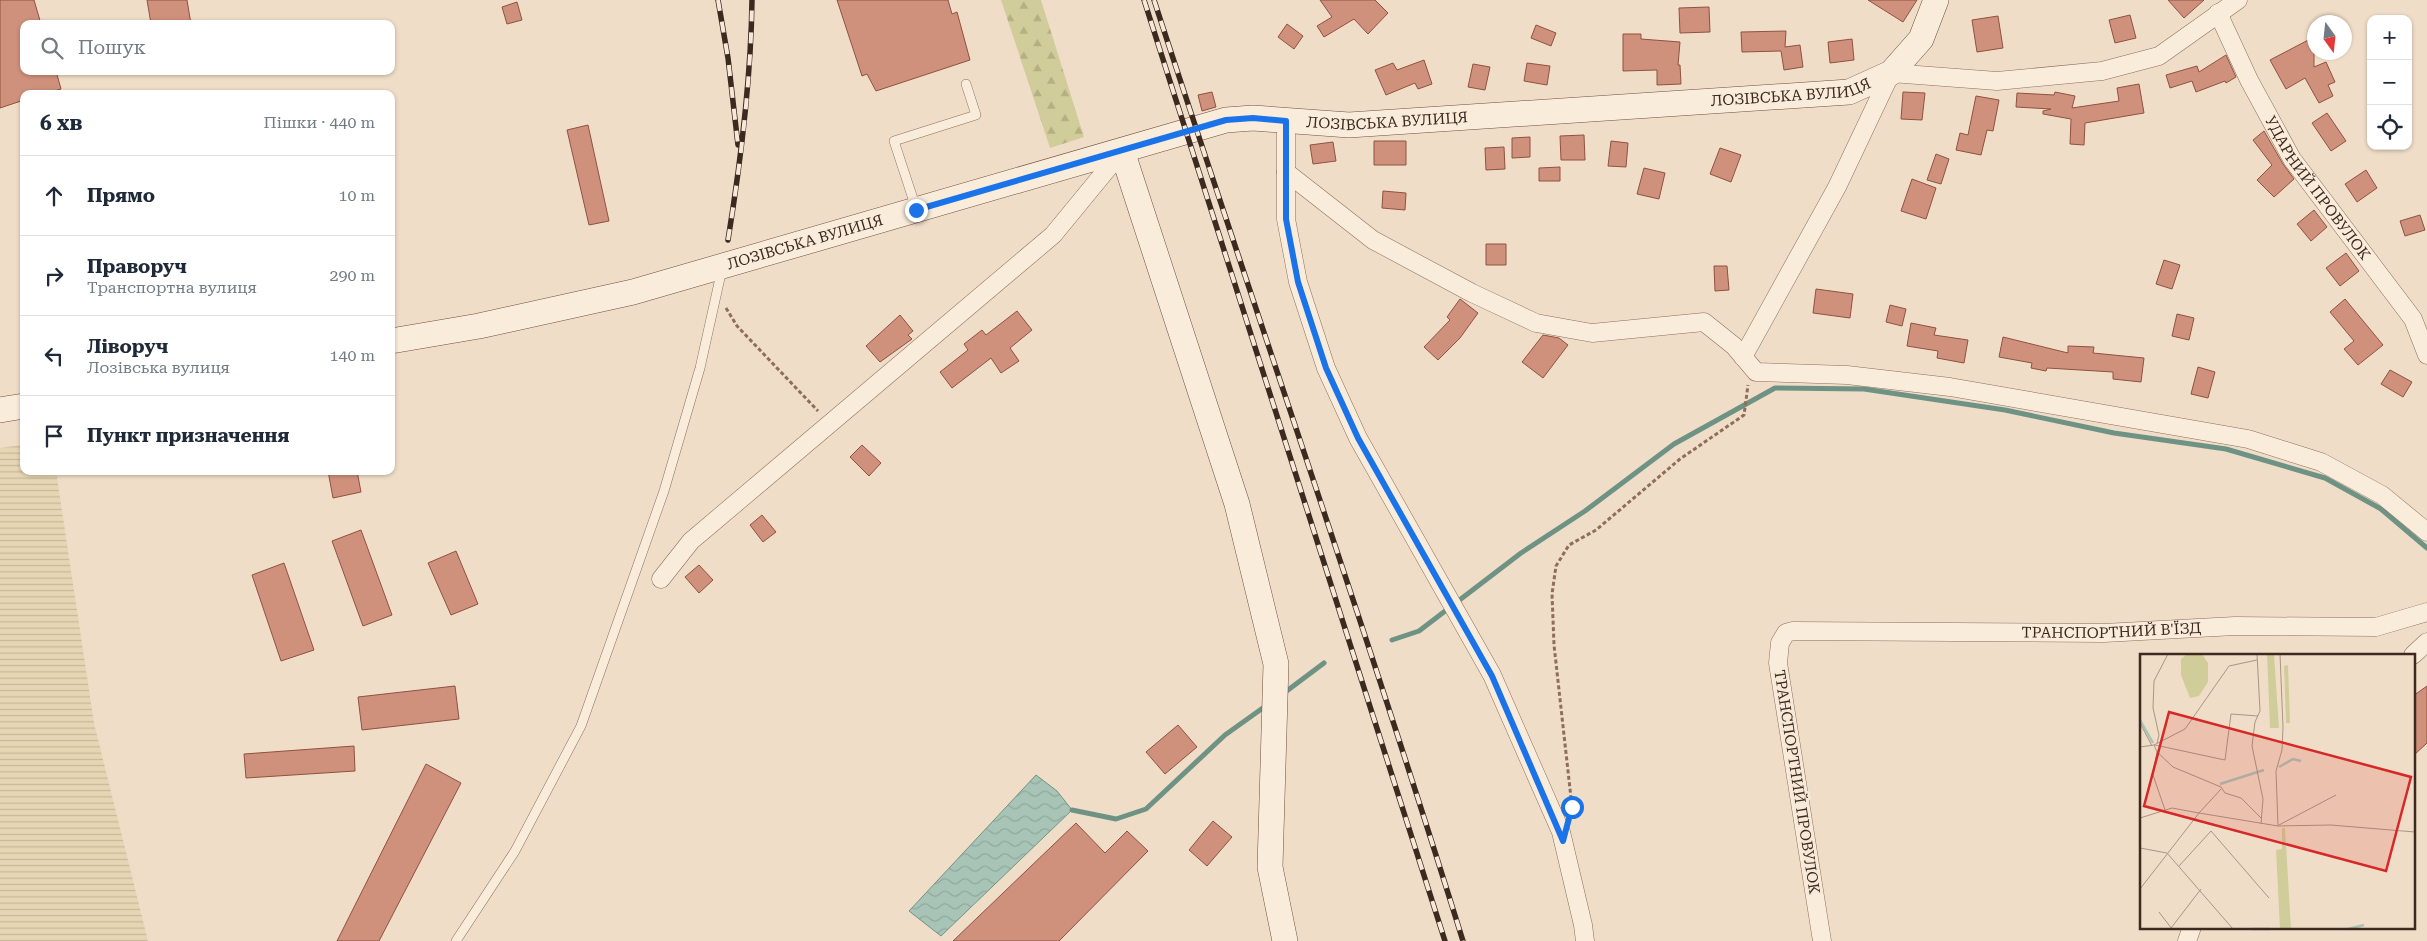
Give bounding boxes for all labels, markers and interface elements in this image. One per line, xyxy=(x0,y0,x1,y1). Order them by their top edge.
north arrow xyxy=(2307,15,2352,60)
map controls xyxy=(2367,15,2412,150)
button: + xyxy=(2367,15,2412,60)
search box xyxy=(20,20,395,75)
icon: search xyxy=(38,34,66,62)
text: Пошук xyxy=(78,36,146,59)
button: − xyxy=(2367,60,2412,105)
street label: ЛОЗІВСЬКА ВУЛИЦЯ xyxy=(1710,74,1874,110)
button: locate xyxy=(2367,105,2412,150)
street label: ЛОЗІВСЬКА ВУЛИЦЯ xyxy=(1306,108,1468,134)
text: 6 хв xyxy=(40,111,83,135)
text: Пішки · 440 m xyxy=(264,113,375,132)
street label: УДАРНИЙ ПРОВУЛОК xyxy=(2261,113,2374,263)
icon: ahead xyxy=(40,182,68,210)
text: Прямо xyxy=(87,184,155,207)
text: 10 m xyxy=(338,186,375,205)
route end xyxy=(905,199,928,222)
street label: ЛОЗІВСЬКА ВУЛИЦЯ xyxy=(725,211,885,273)
text: Праворуч xyxy=(87,255,187,278)
icon: right xyxy=(40,262,68,290)
text: 290 m xyxy=(329,266,375,285)
text: Транспортна вулиця xyxy=(87,278,257,297)
text: Ліворуч xyxy=(87,335,168,358)
icon: left xyxy=(40,342,68,370)
text: 140 m xyxy=(329,346,375,365)
text: Лозівська вулиця xyxy=(87,358,230,377)
icon: arrive xyxy=(40,422,68,450)
text: Пункт призначення xyxy=(87,424,289,447)
street label: ТРАНСПОРТНИЙ В'ЇЗД xyxy=(2022,619,2202,642)
inset map xyxy=(2140,654,2414,928)
street label: ТРАНСПОРТНИЙ ПРОВУЛОК xyxy=(1770,669,1824,895)
route start xyxy=(1561,796,1584,819)

